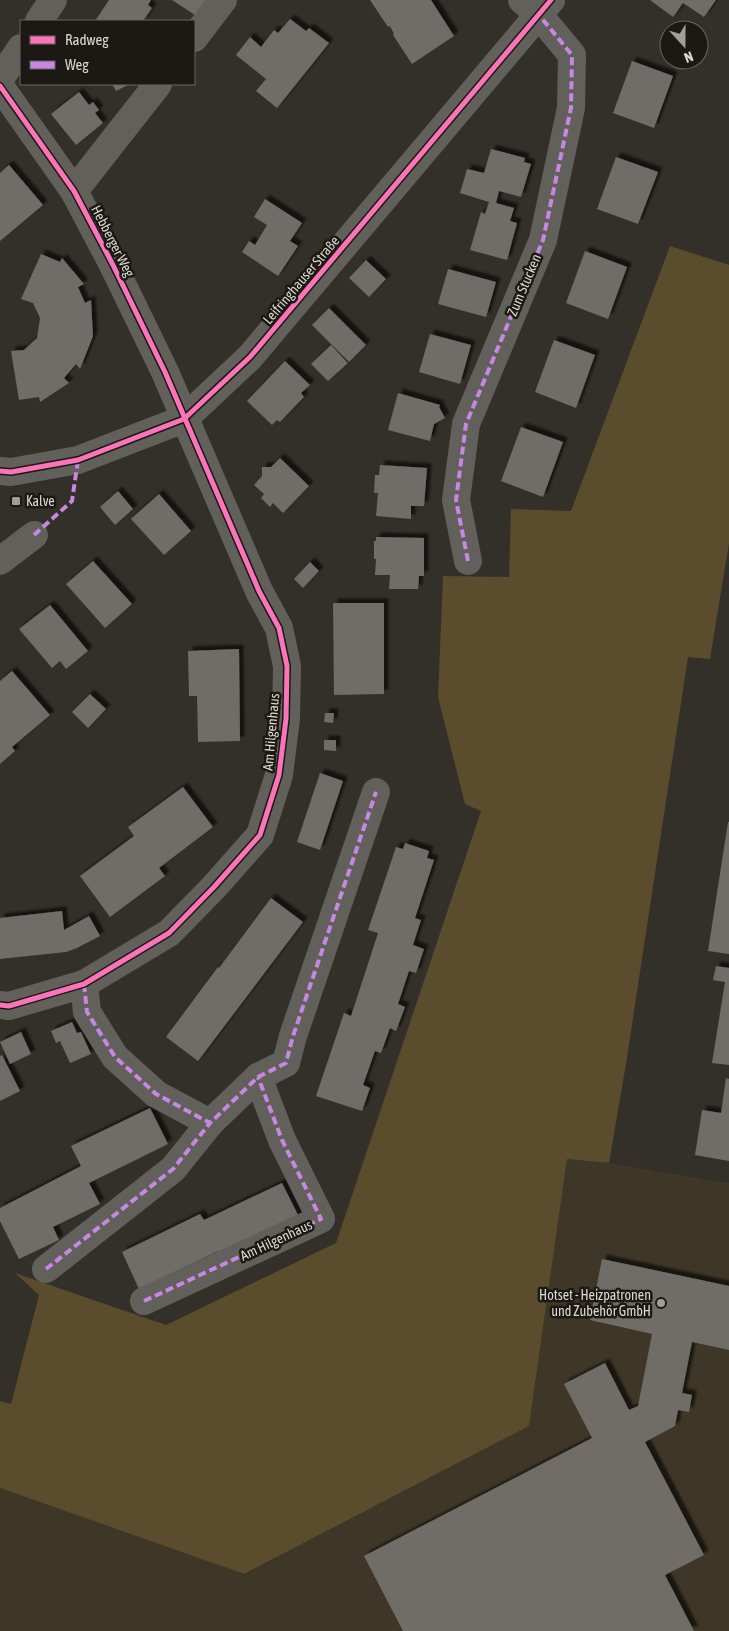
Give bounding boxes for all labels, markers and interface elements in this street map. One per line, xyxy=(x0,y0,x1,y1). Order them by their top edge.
legend xyxy=(20,20,195,85)
north arrow xyxy=(659,20,709,70)
text: Radweg xyxy=(65,31,109,48)
text: N xyxy=(682,48,695,66)
text: Weg xyxy=(65,56,89,73)
street label: Hebberger Weg xyxy=(88,203,138,279)
street label: Leifringhauser Straße xyxy=(260,233,342,327)
street label: Zum Stucken xyxy=(504,252,544,318)
place label: Kalve xyxy=(26,493,55,509)
marker: Kalve xyxy=(10,495,22,507)
street label: Am Hilgenhaus xyxy=(260,693,282,771)
street label: Am Hilgenhaus xyxy=(237,1216,315,1264)
place label: Hotset - Heizpatronen und Zubehör GmbH xyxy=(539,1287,651,1319)
marker: Hotset - Heizpatronen und Zubehör GmbH xyxy=(655,1297,667,1309)

